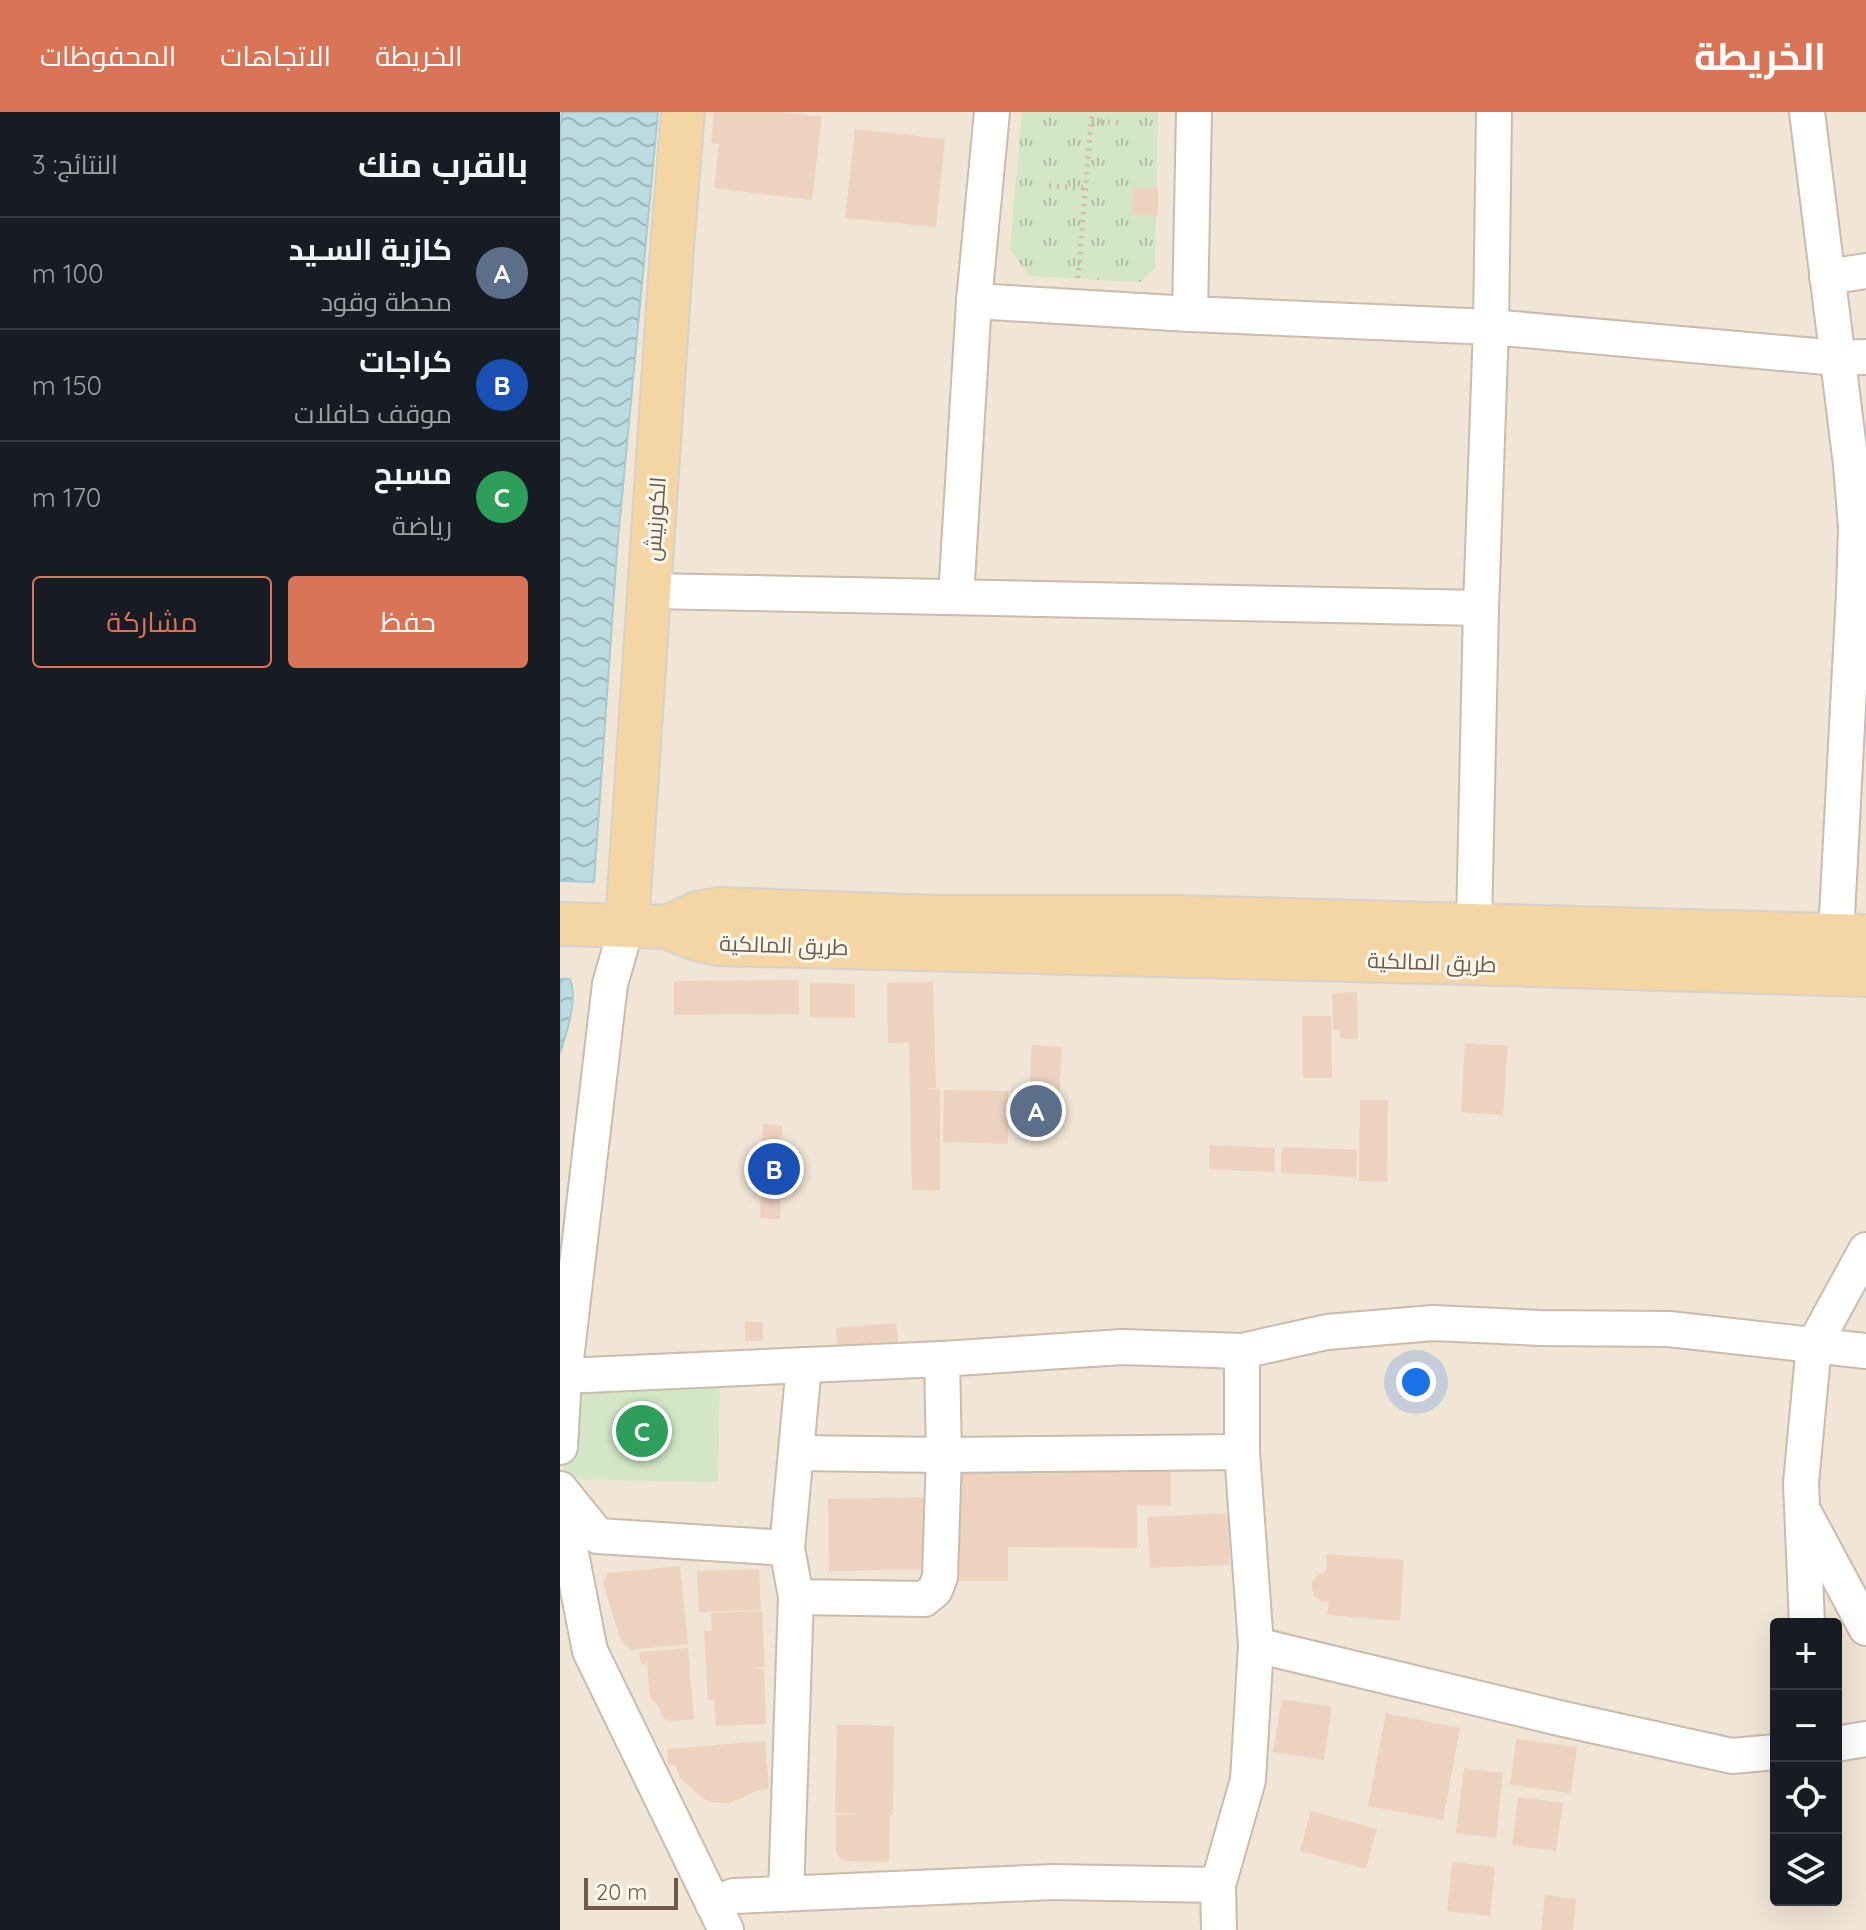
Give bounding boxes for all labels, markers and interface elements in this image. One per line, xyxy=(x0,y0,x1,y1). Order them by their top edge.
text: الخريطة xyxy=(1694,32,1826,80)
text: المحفوظات xyxy=(40,38,176,73)
text: الاتجاهات xyxy=(220,38,331,73)
text: الخريطة xyxy=(375,38,463,73)
text: بالقرب منك xyxy=(358,143,528,186)
text: النتائج: 3 xyxy=(32,148,118,181)
text: كازية السـيد xyxy=(289,230,452,268)
text: 100 m xyxy=(32,257,103,290)
text: A xyxy=(494,257,510,290)
text: محطة وقود xyxy=(320,285,452,318)
text: كراجات xyxy=(359,342,452,380)
text: 150 m xyxy=(32,369,102,402)
text: B xyxy=(493,369,511,402)
text: موقف حافلات xyxy=(294,397,452,430)
text: مسبح xyxy=(374,454,452,492)
street label: الكورنيش xyxy=(638,476,672,562)
text: 170 m xyxy=(32,481,101,514)
text: C xyxy=(494,481,510,514)
text: رياضة xyxy=(392,509,452,542)
button: مشاركة xyxy=(32,576,272,668)
button: حفظ xyxy=(288,576,528,668)
street label: طريق المالكية xyxy=(719,929,849,961)
street label: طريق المالكية xyxy=(1367,946,1497,978)
pin: A xyxy=(1010,1081,1062,1141)
pin: B xyxy=(748,1139,800,1199)
your location xyxy=(1396,1362,1436,1402)
pin: C xyxy=(616,1401,668,1461)
map controls xyxy=(1770,1618,1842,1906)
button: + xyxy=(1770,1618,1842,1690)
button: − xyxy=(1770,1690,1842,1762)
button: locate xyxy=(1770,1762,1842,1834)
button: layers xyxy=(1770,1834,1842,1906)
scale bar xyxy=(584,1874,678,1910)
text: 20 m xyxy=(596,1878,647,1906)

